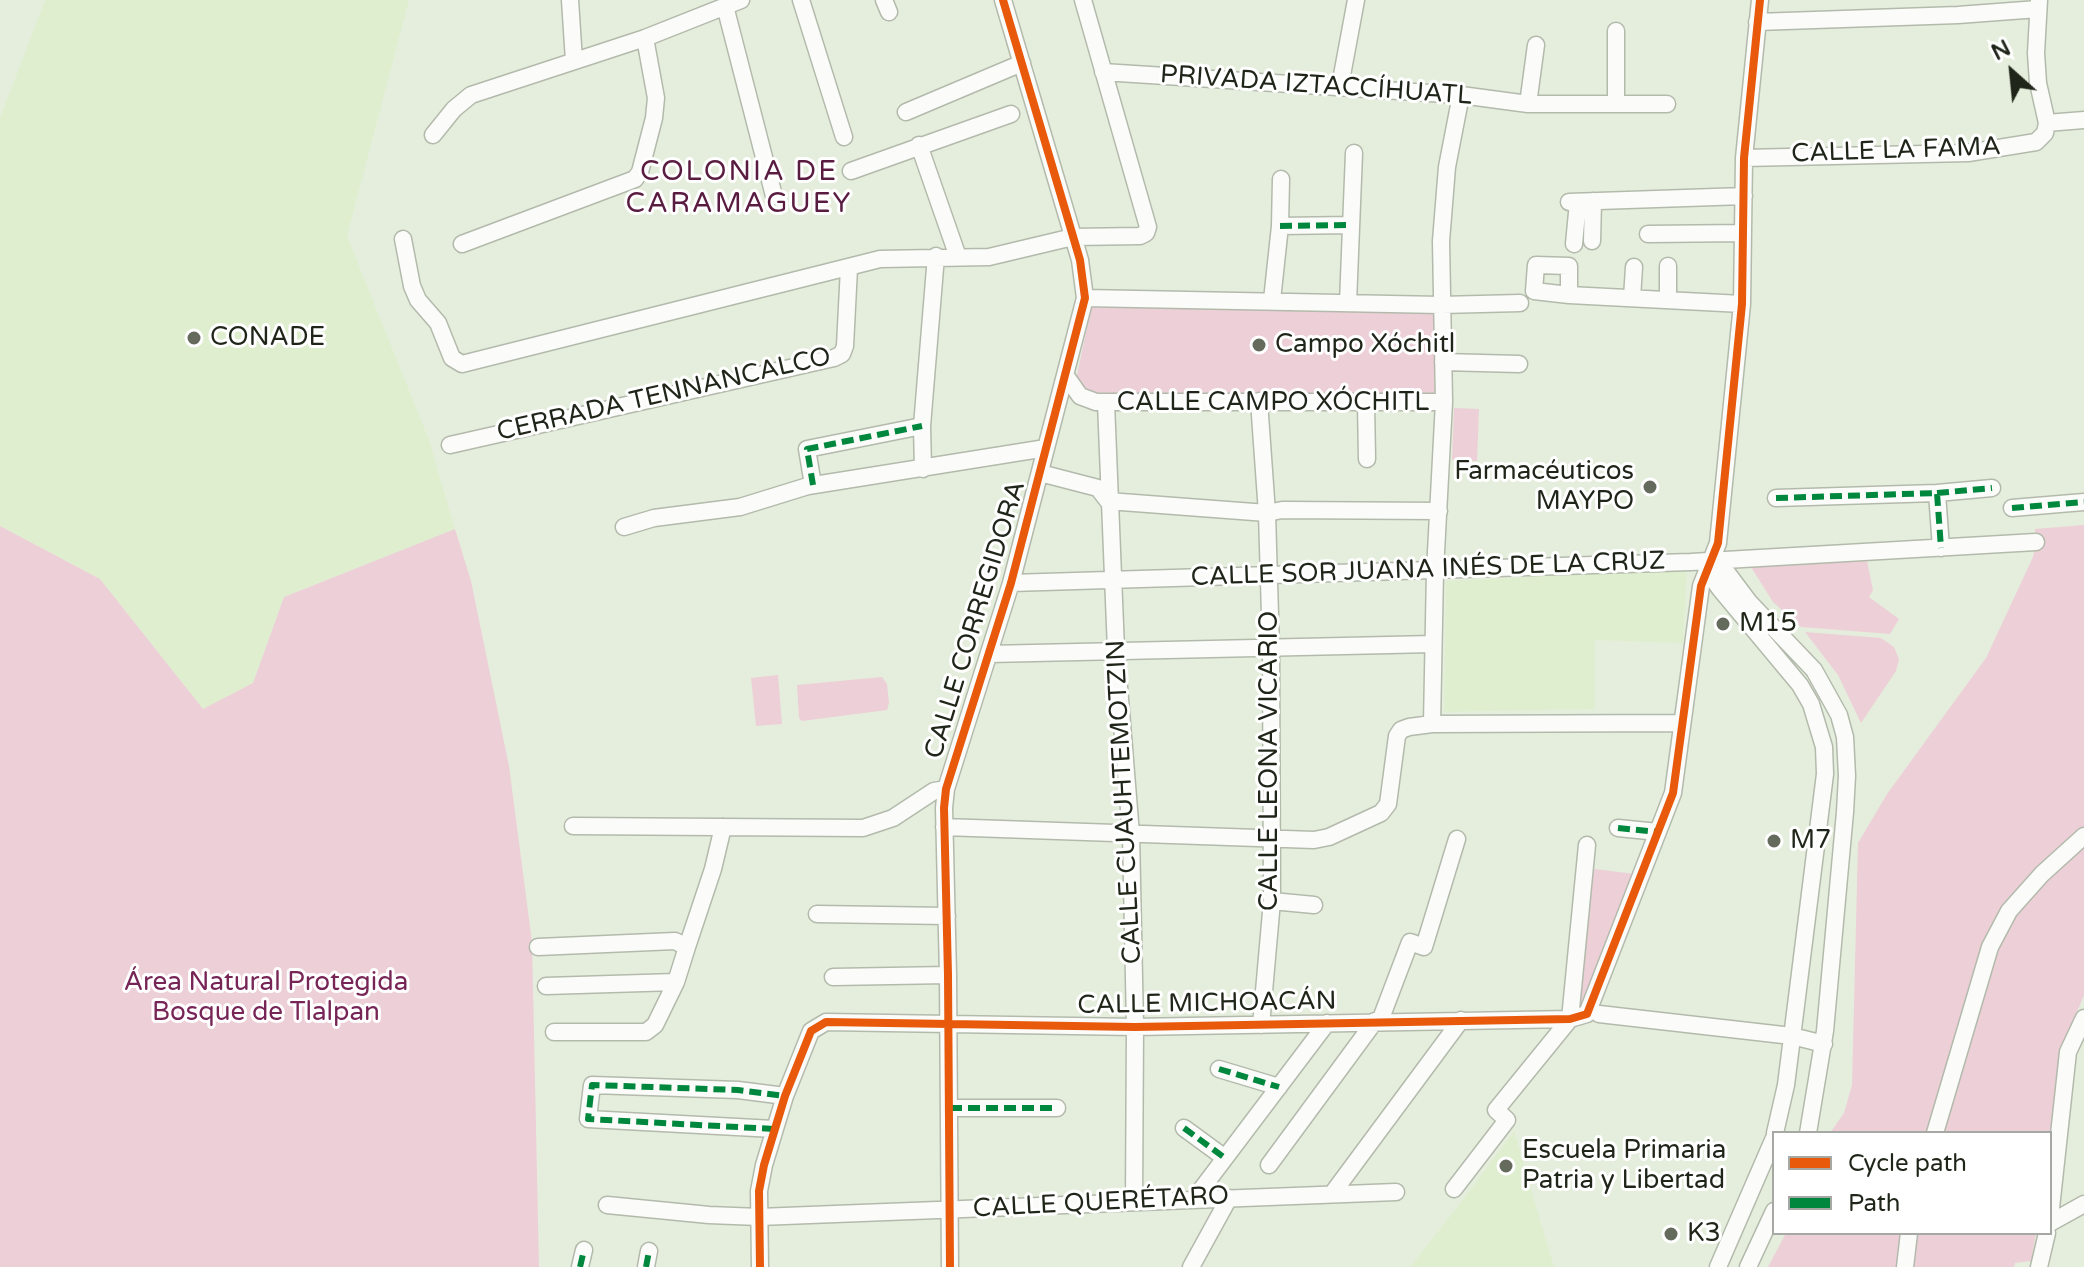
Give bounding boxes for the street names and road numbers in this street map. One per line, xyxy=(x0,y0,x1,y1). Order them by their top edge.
street label: PRIVADA IZTACCÍHUATL xyxy=(1159,60,1473,112)
street label: CALLE LA FAMA xyxy=(1791,132,2001,170)
street label: CERRADA TENNANCALCO xyxy=(494,341,834,449)
street label: CALLE CAMPO XÓCHITL xyxy=(1117,387,1429,419)
street label: CALLE CORREGIDORA xyxy=(919,477,1033,763)
street label: CALLE SOR JUANA INÉS DE LA CRUZ xyxy=(1190,546,1666,594)
street label: CALLE LEONA VICARIO xyxy=(1254,611,1286,911)
street label: CALLE CUAUHTEMOTZIN xyxy=(1101,639,1149,965)
street label: CALLE MICHOACÁN xyxy=(1077,986,1337,1022)
street label: CALLE QUERÉTARO xyxy=(972,1181,1230,1225)

